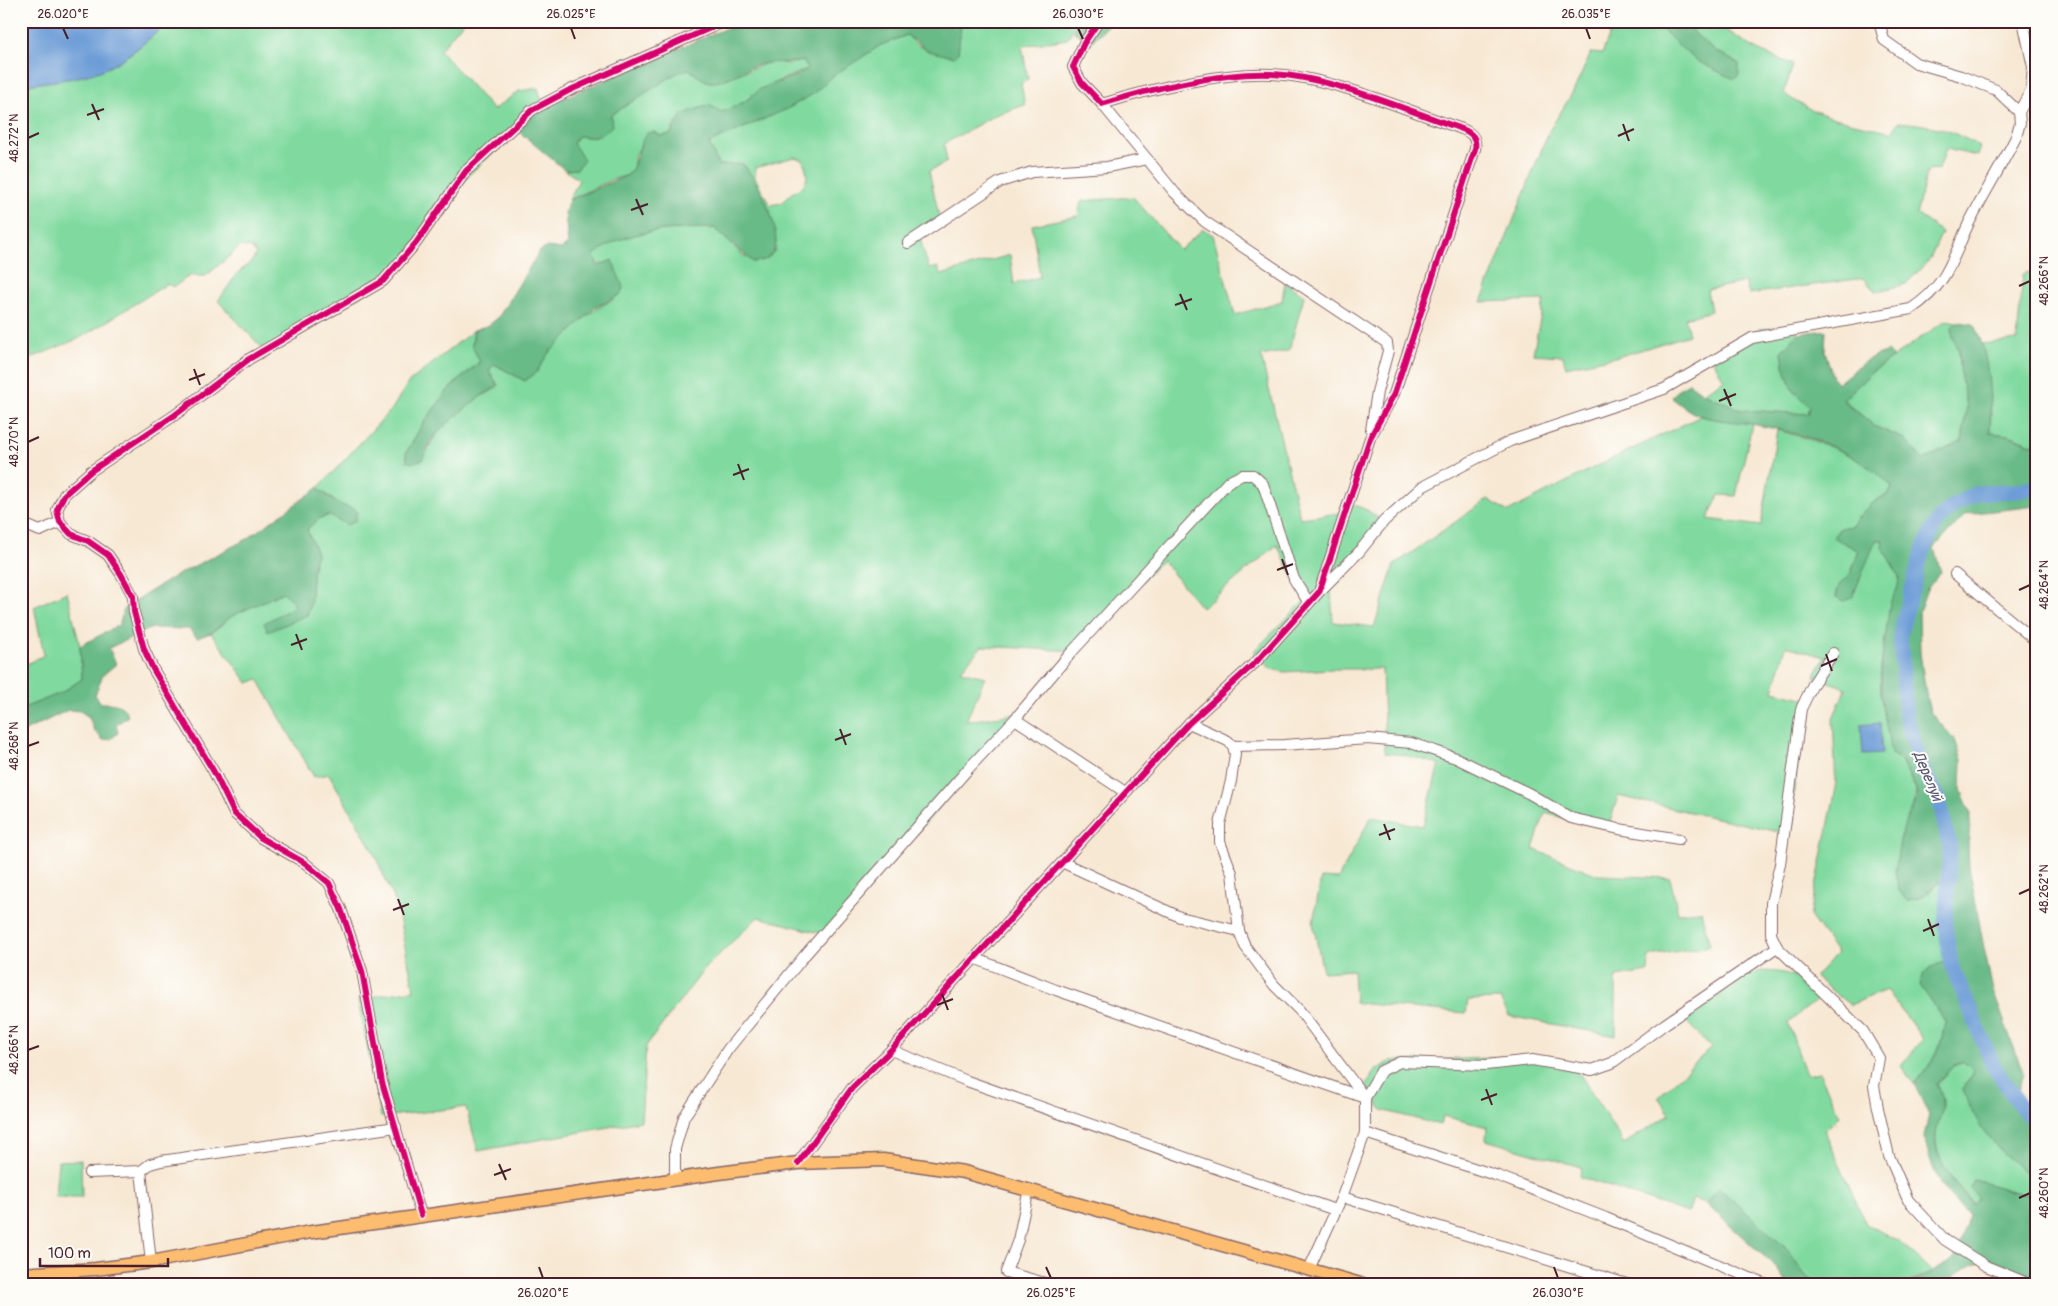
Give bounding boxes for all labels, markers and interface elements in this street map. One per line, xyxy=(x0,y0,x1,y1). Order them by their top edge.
text: 26.020°E xyxy=(38,7,88,22)
text: 26.025°E xyxy=(546,7,596,22)
text: 26.030°E xyxy=(1053,7,1103,22)
text: 26.035°E xyxy=(1561,7,1611,22)
text: 48.272°N xyxy=(7,114,22,162)
text: 48.266°N xyxy=(2037,256,2052,306)
text: 48.270°N xyxy=(7,417,22,467)
text: 48.264°N xyxy=(2037,560,2052,610)
text: 48.268°N xyxy=(7,722,22,770)
water label: Дерелуй xyxy=(1908,747,1947,806)
text: 48.262°N xyxy=(2037,864,2052,914)
text: 48.266°N xyxy=(7,1025,22,1075)
text: 48.260°N xyxy=(2037,1168,2052,1218)
scale bar xyxy=(40,1236,168,1268)
text: 100 m xyxy=(48,1244,91,1263)
text: 26.020°E xyxy=(518,1286,568,1301)
text: 26.025°E xyxy=(1026,1286,1076,1301)
text: 26.030°E xyxy=(1533,1286,1583,1301)

